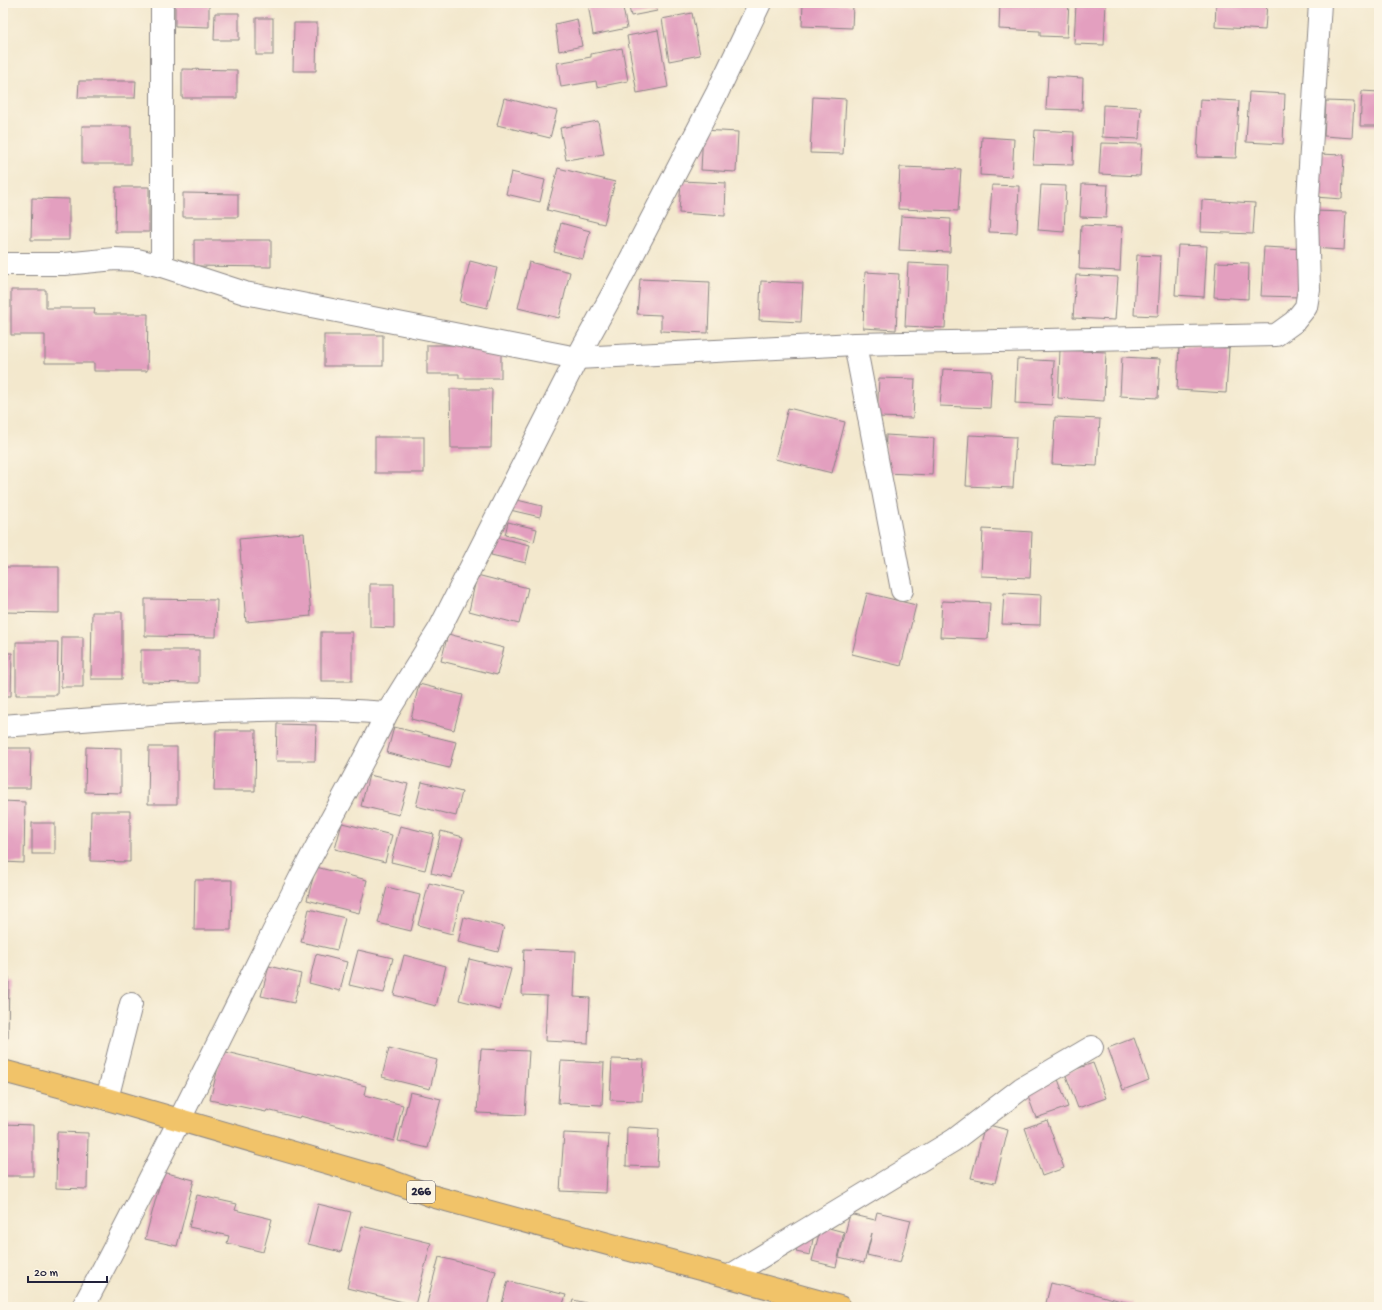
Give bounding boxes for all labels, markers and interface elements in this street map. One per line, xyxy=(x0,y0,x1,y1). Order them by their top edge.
road number: 266 xyxy=(407,1181,435,1203)
scale bar xyxy=(28,1258,107,1284)
text: 20 m xyxy=(34,1267,59,1281)

